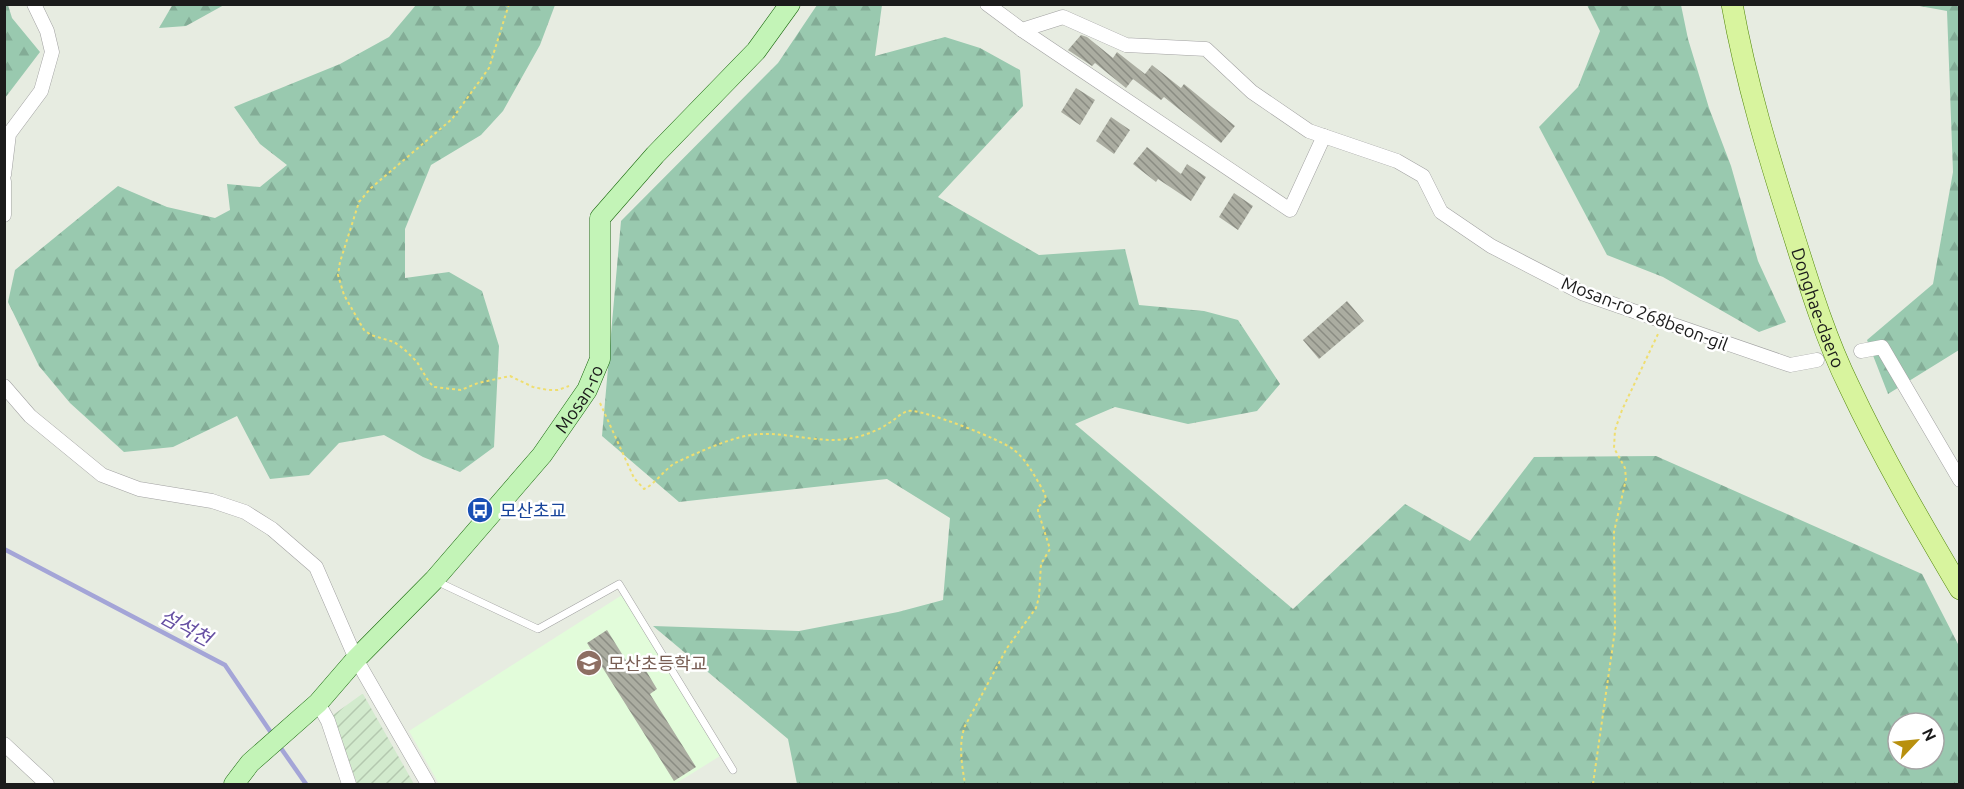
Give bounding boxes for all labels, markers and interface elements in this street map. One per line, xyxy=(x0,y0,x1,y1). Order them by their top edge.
street label: Donghae-daero xyxy=(1788,245,1849,371)
street label: Mosan-ro 268beon-gil xyxy=(1559,272,1731,354)
street label: Mosan-ro xyxy=(551,362,606,436)
bus stop icon: 모산초교 xyxy=(465,495,495,525)
place label: 모산초교 xyxy=(500,500,566,520)
water label: 섬석천 xyxy=(156,604,218,651)
school or university icon: 모산초등학교 xyxy=(574,648,604,678)
place label: 모산초등학교 xyxy=(608,653,707,673)
north arrow xyxy=(1886,711,1946,771)
text: N xyxy=(1919,725,1940,744)

